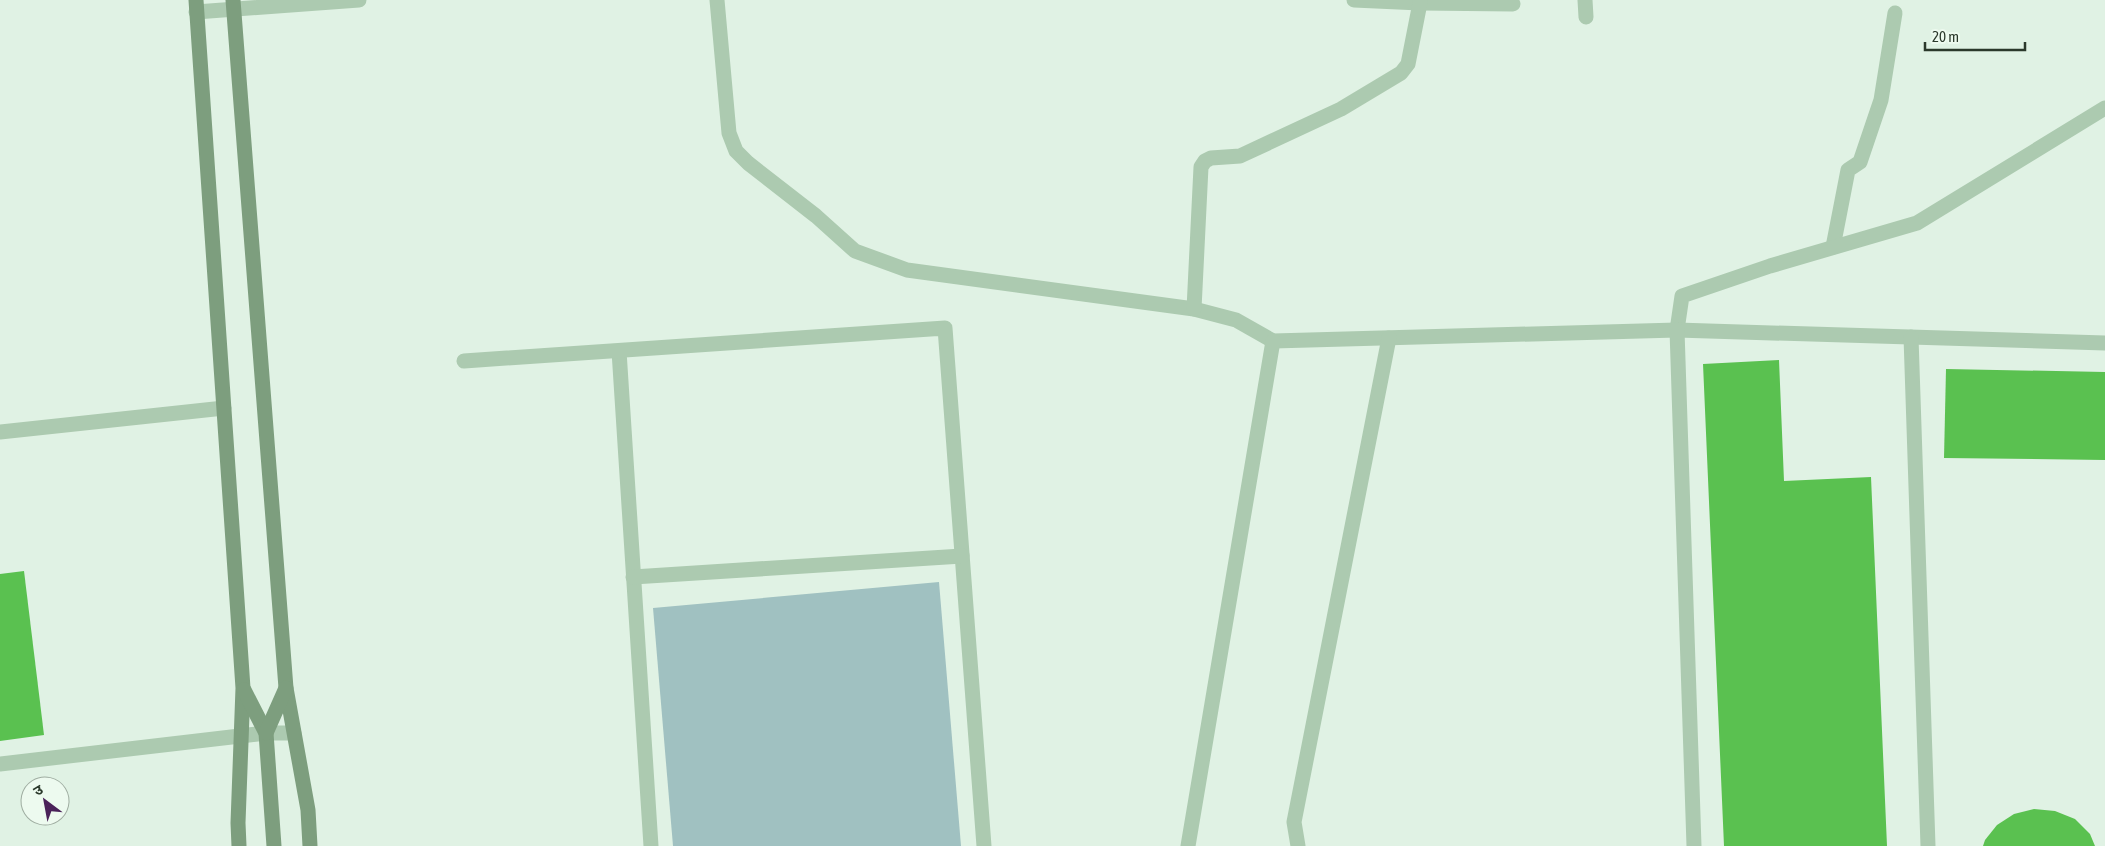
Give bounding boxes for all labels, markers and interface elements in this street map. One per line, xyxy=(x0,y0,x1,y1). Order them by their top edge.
scale bar xyxy=(1925,20,2025,52)
text: 20 m xyxy=(1932,28,1959,45)
north arrow xyxy=(20,776,70,826)
text: उ xyxy=(30,781,47,799)

